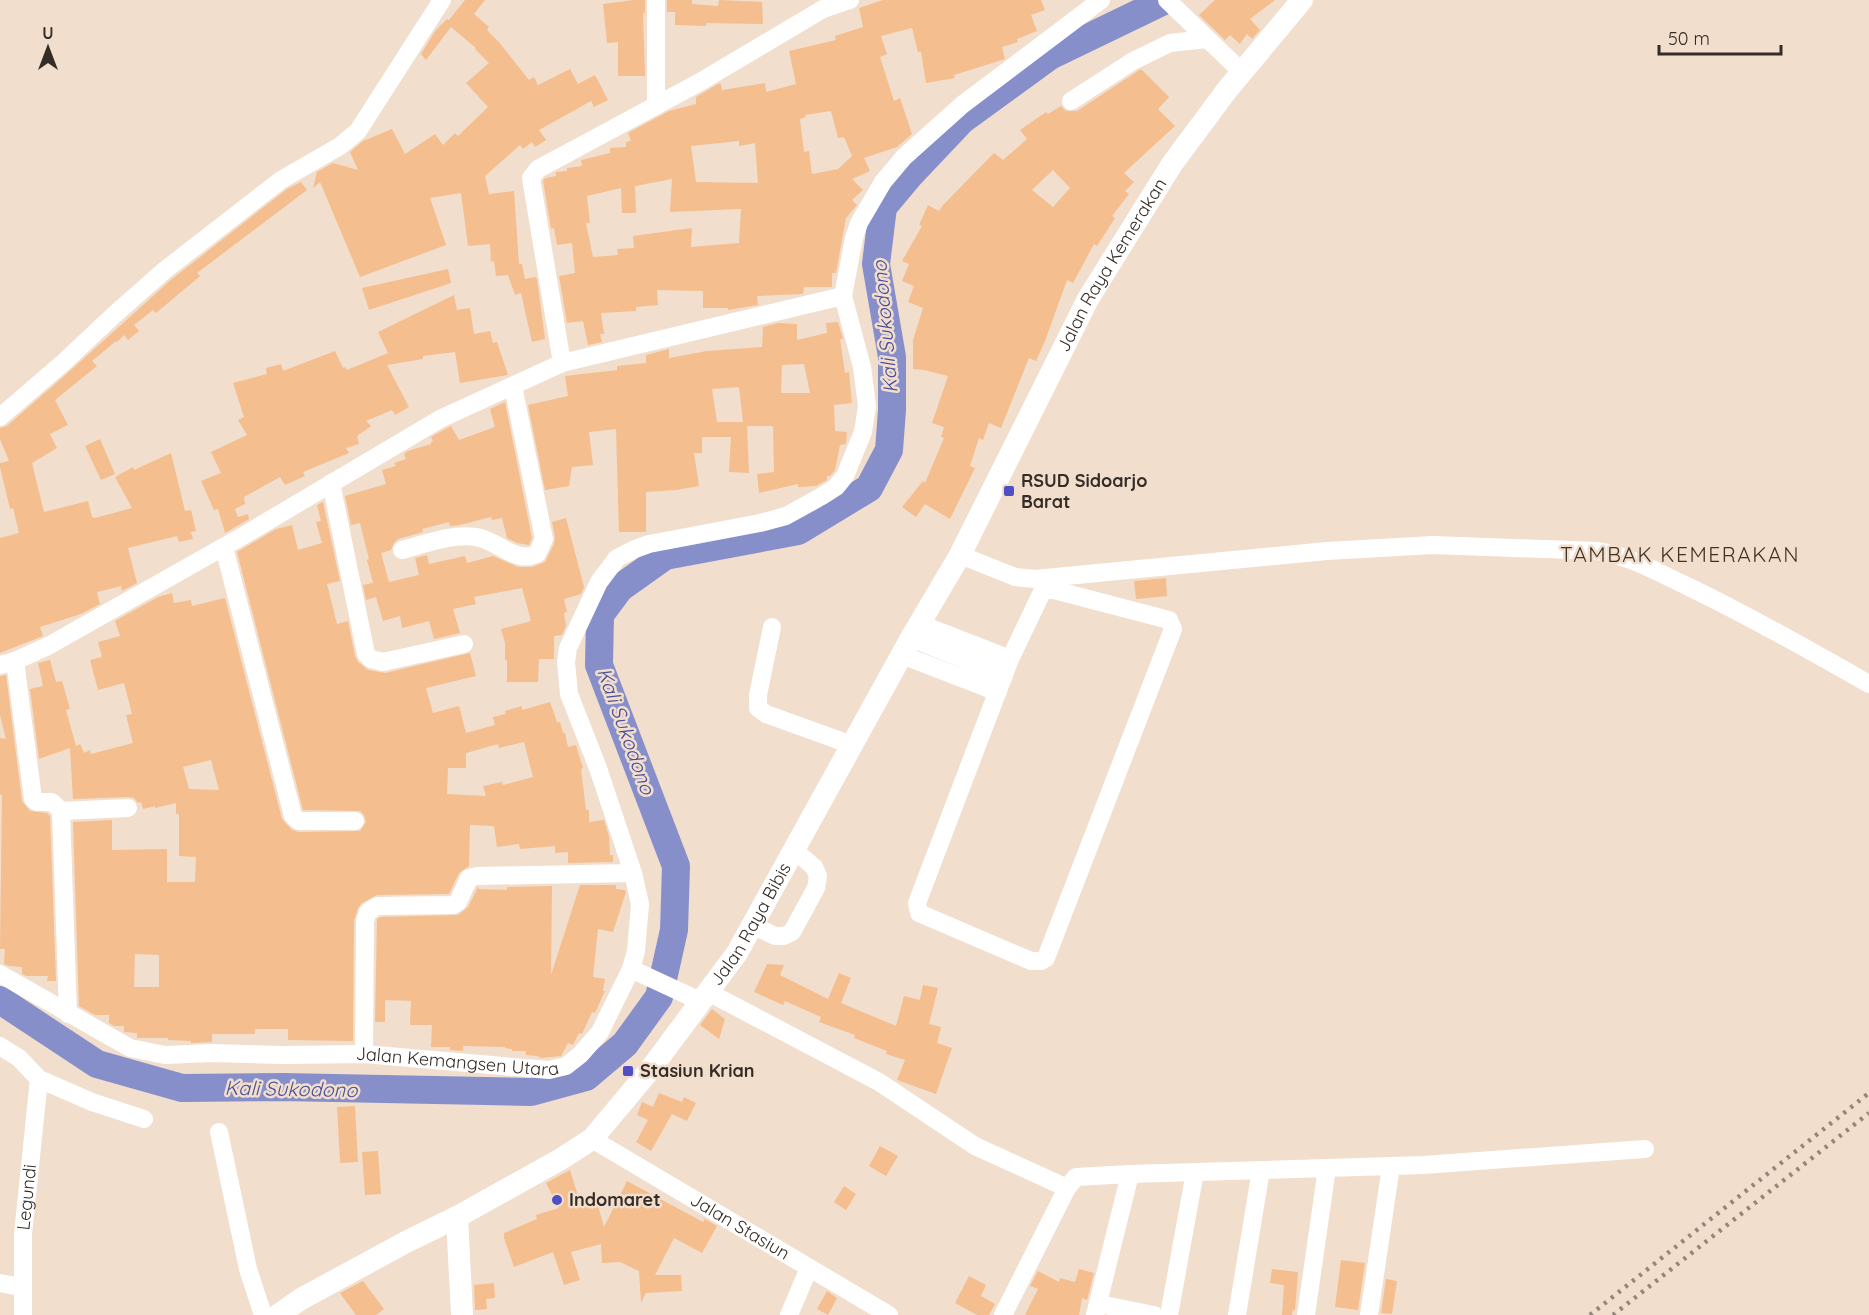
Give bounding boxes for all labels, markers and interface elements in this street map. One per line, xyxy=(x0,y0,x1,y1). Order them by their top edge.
north arrow xyxy=(18,18,78,78)
scale bar xyxy=(1659,18,1780,56)
text: U xyxy=(42,23,54,43)
text: 50 m xyxy=(1668,27,1710,50)
street label: Jalan Raya Kemerakan xyxy=(1052,174,1171,355)
water label: Kali Sukodono xyxy=(866,259,903,394)
place label: RSUD Sidoarjo Barat xyxy=(1021,469,1147,513)
marker: RSUD Sidoarjo Barat xyxy=(1002,484,1016,498)
district label: TAMBAK KEMERAKAN xyxy=(1560,541,1800,567)
water label: Kali Sukodono xyxy=(592,664,661,798)
street label: Jalan Raya Bibis xyxy=(705,858,796,990)
street label: Jalan Kemangsen Utara xyxy=(356,1042,561,1081)
place label: Stasiun Krian xyxy=(640,1059,754,1082)
marker: Stasiun Krian xyxy=(621,1064,635,1078)
water label: Kali Sukodono xyxy=(224,1075,359,1102)
street label: Legundi xyxy=(11,1163,41,1231)
place label: Indomaret xyxy=(569,1188,661,1211)
street label: Jalan Stasiun xyxy=(686,1188,794,1265)
marker: Indomaret xyxy=(550,1193,564,1207)

